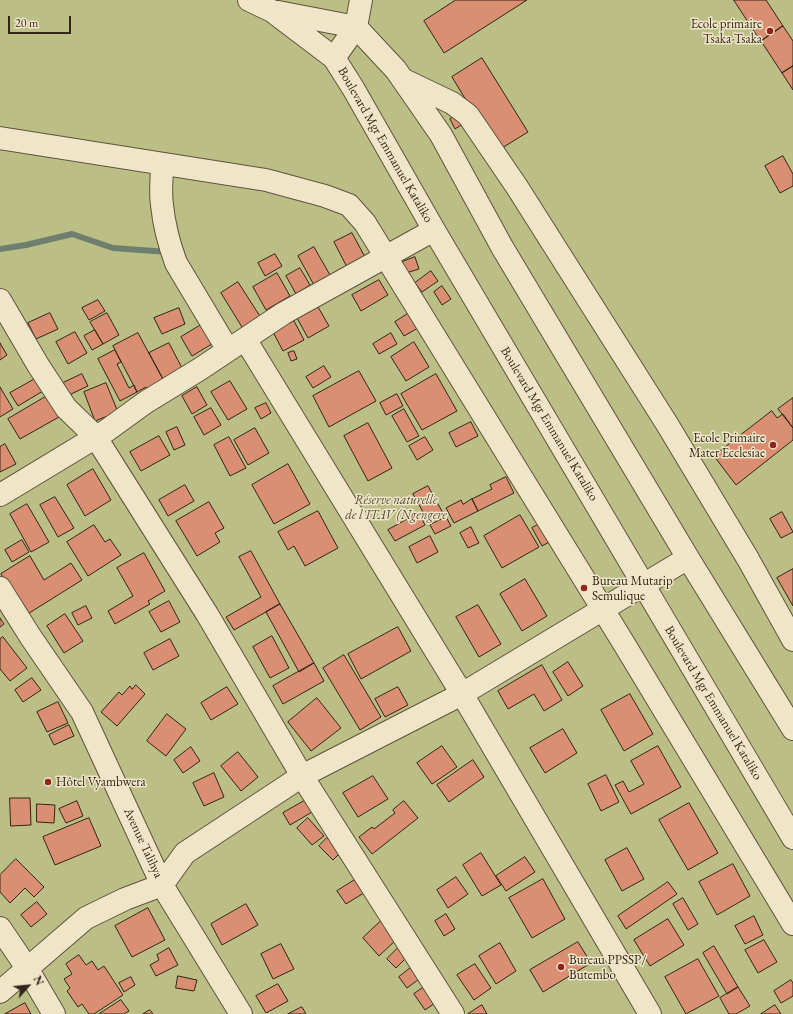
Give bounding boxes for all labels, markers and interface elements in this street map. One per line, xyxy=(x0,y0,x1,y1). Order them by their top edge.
scale bar xyxy=(10,8,73,34)
text: 20 m xyxy=(15,15,38,31)
place label: Ecole primaire Tsaka-Tsaka xyxy=(691,16,762,47)
marker: Ecole primaire Tsaka-Tsaka xyxy=(765,26,775,36)
street label: Boulevard Mgr Emmanuel Kataliko xyxy=(334,64,436,226)
street label: Boulevard Mgr Emmanuel Kataliko xyxy=(497,344,601,504)
place label: Ecole Primaire Mater Ecclesiae xyxy=(689,430,765,461)
marker: Ecole Primaire Mater Ecclesiae xyxy=(768,440,778,450)
park label: Réserve naturelle de l'ITAV (Ngengere xyxy=(345,492,447,523)
place label: Bureau Mutarip Semulique xyxy=(592,573,673,604)
marker: Bureau Mutarip Semulique xyxy=(579,583,589,593)
street label: Boulevard Mgr Emmanuel Kataliko xyxy=(661,623,765,783)
place label: Hôtel Vyambwera xyxy=(56,774,146,790)
marker: Hôtel Vyambwera xyxy=(43,777,53,787)
street label: Avenue Talihya xyxy=(120,805,166,881)
place label: Bureau PPSSP/ Butembo xyxy=(569,952,646,983)
marker: Bureau PPSSP/ Butembo xyxy=(556,962,566,972)
north arrow xyxy=(8,966,48,1006)
text: N xyxy=(30,973,47,988)

